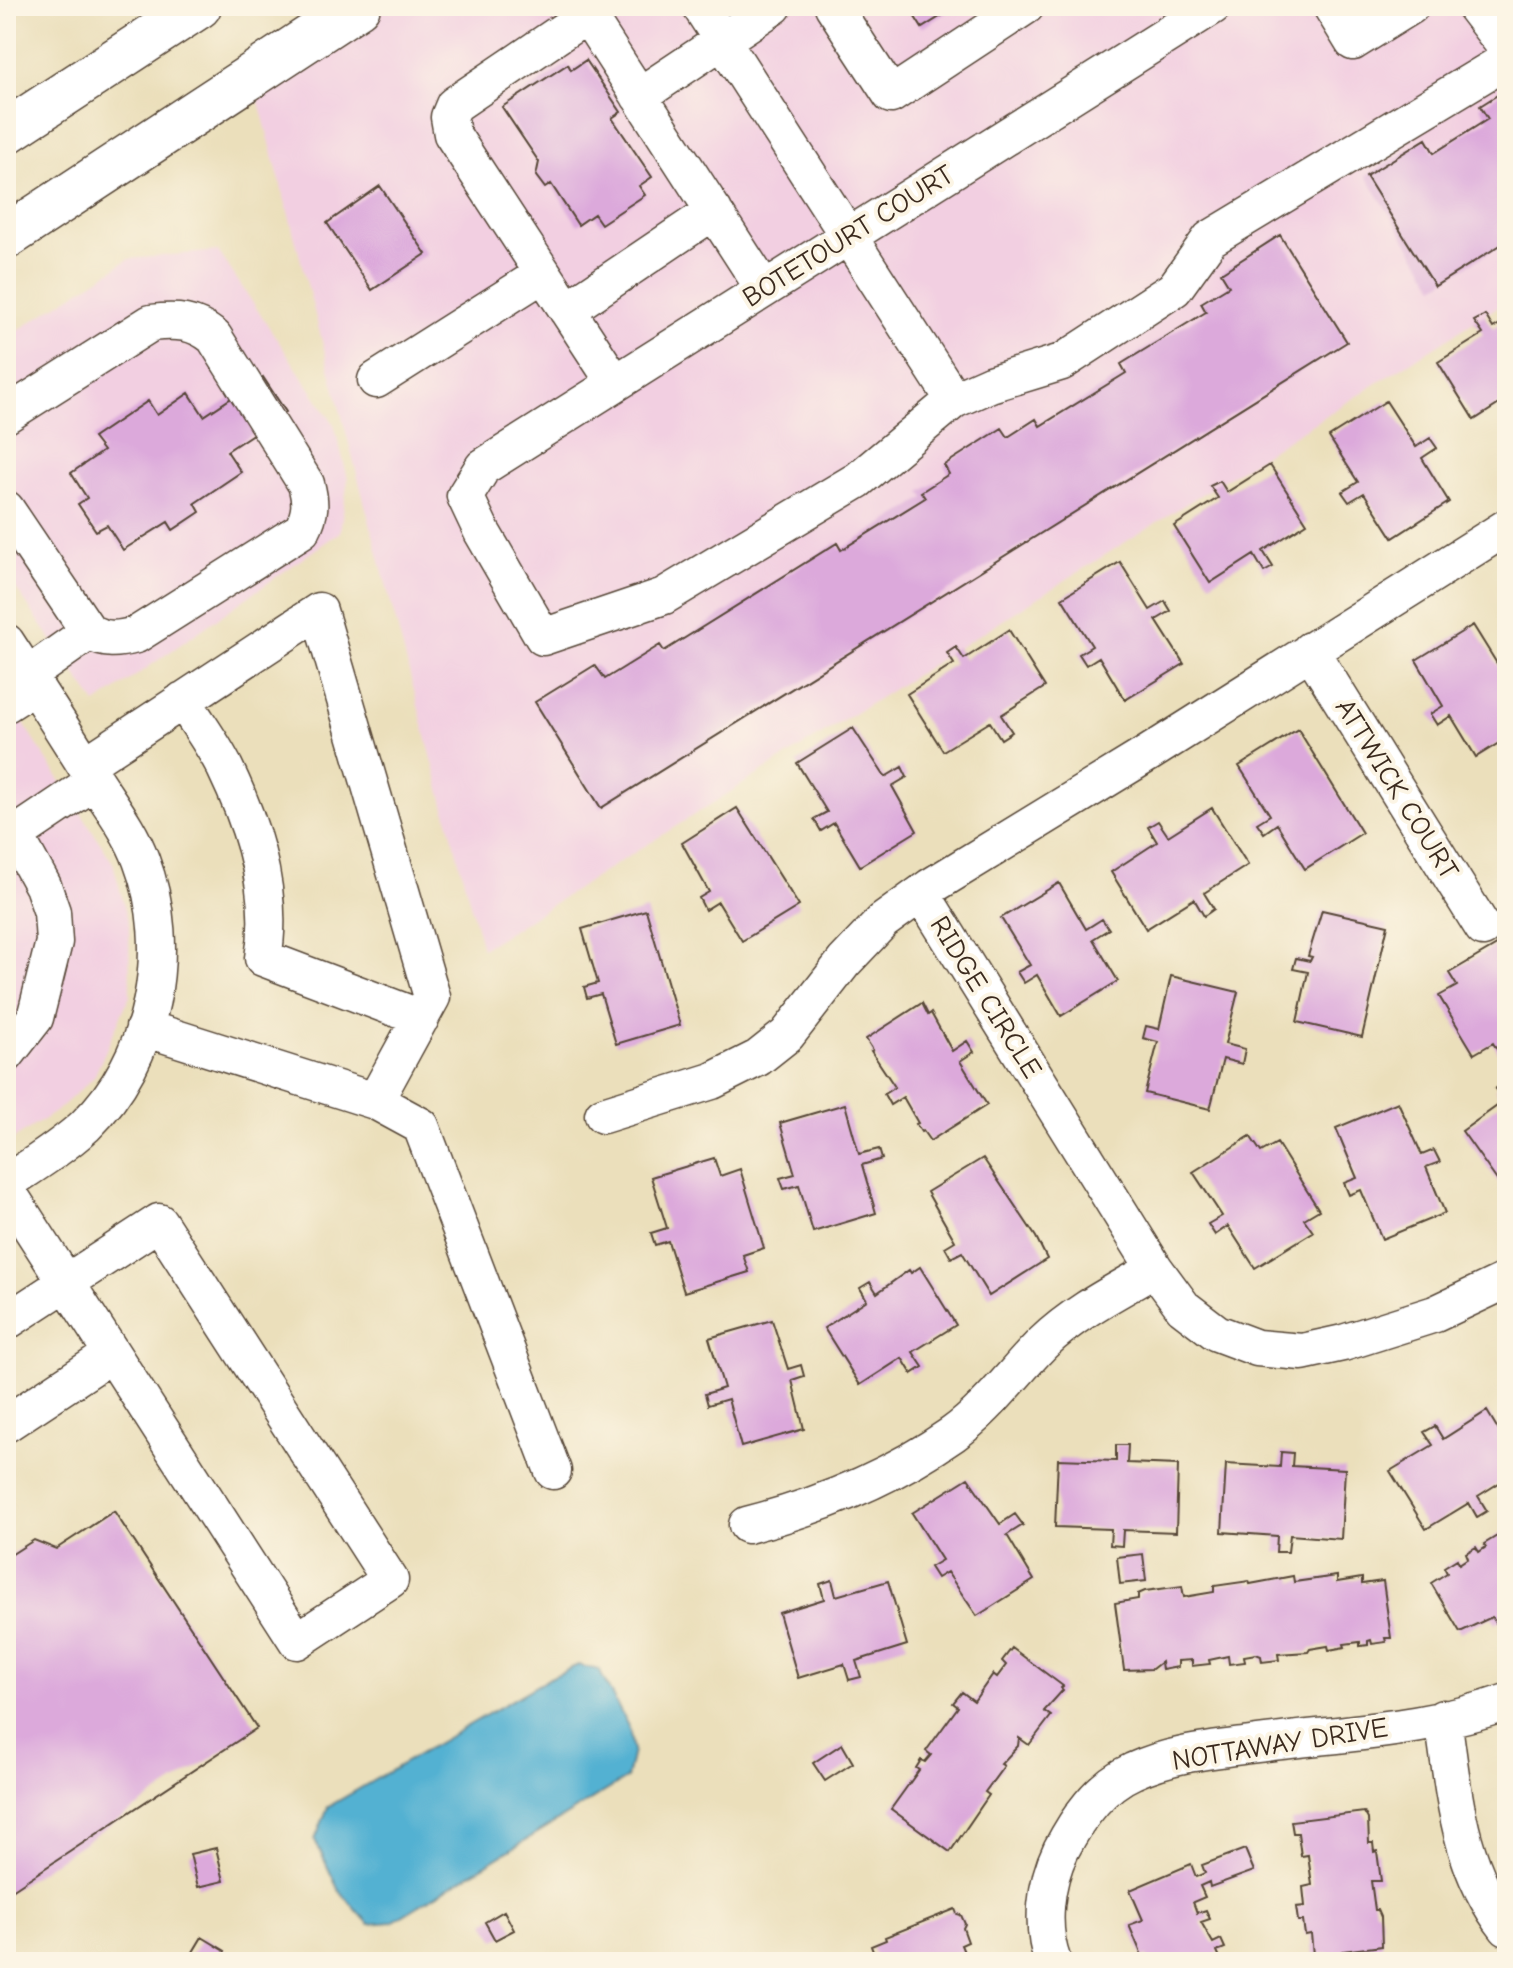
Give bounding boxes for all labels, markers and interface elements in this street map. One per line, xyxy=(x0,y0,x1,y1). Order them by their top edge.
street label: BOTETOURT COURT xyxy=(737,158,960,314)
street label: ATTWICK COURT xyxy=(1329,693,1465,885)
street label: RIDGE CIRCLE xyxy=(924,910,1048,1084)
street label: NOTTAWAY DRIVE xyxy=(1170,1711,1390,1777)

